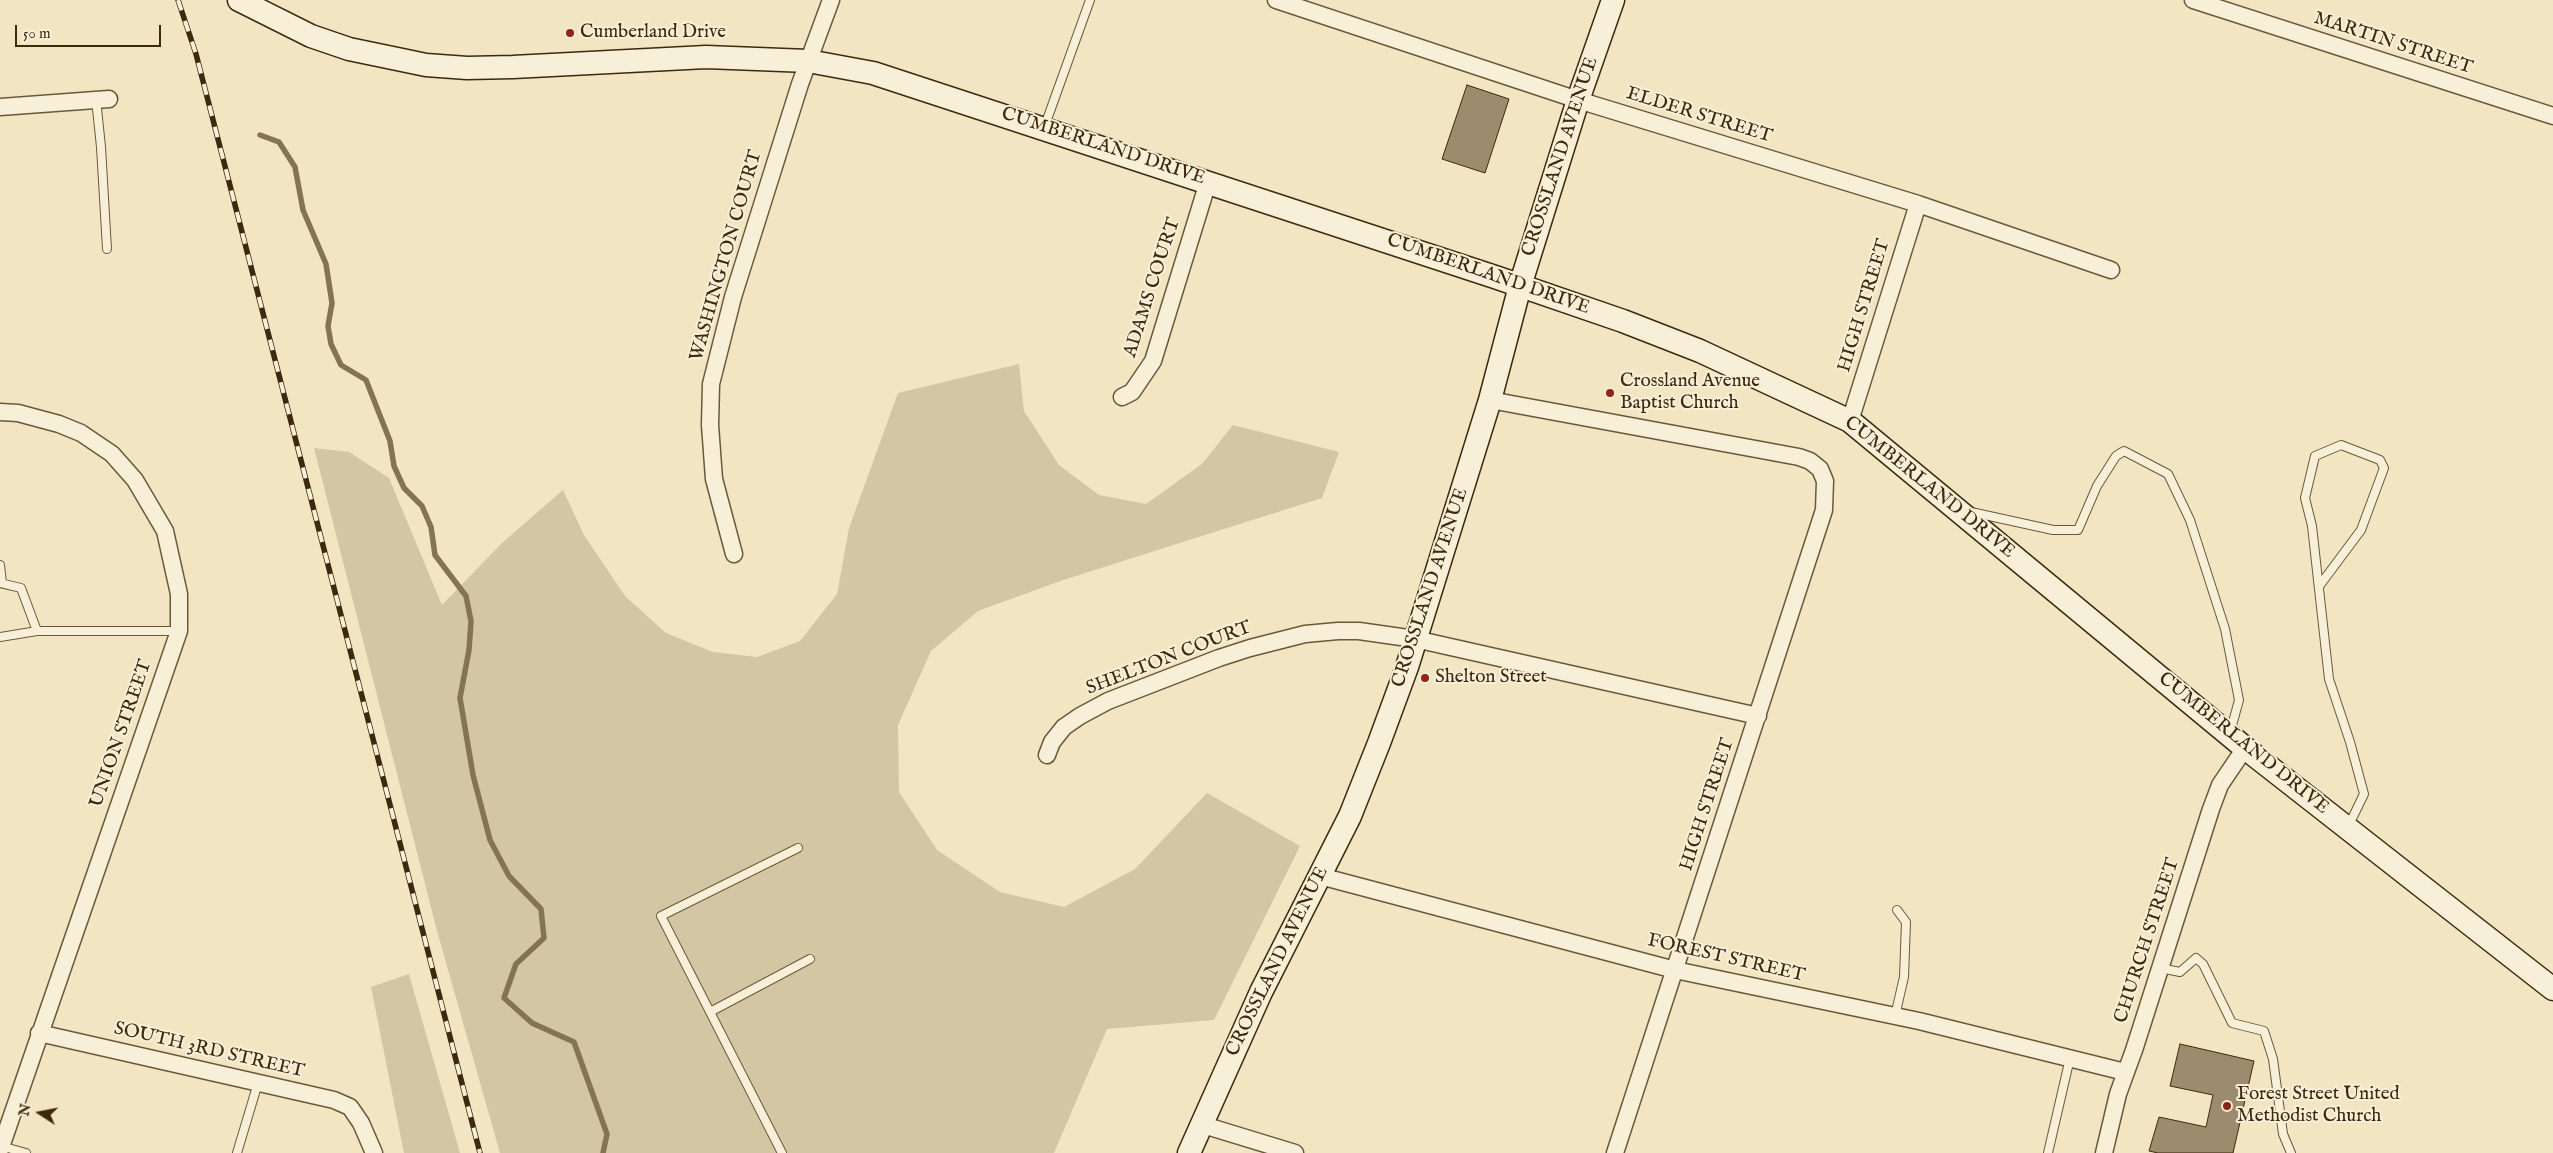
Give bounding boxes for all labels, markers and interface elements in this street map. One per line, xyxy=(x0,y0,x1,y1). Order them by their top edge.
street label: MARTIN STREET xyxy=(2311,8,2475,80)
scale bar xyxy=(18,15,164,47)
place label: Cumberland Drive xyxy=(580,22,726,44)
text: 50 m xyxy=(23,24,51,43)
marker: Cumberland Drive xyxy=(564,27,576,39)
street label: CROSSLAND AVENUE xyxy=(1518,54,1604,260)
street label: ELDER STREET xyxy=(1623,83,1775,149)
street label: CUMBERLAND DRIVE xyxy=(998,103,1208,191)
street label: WASHINGTON COURT xyxy=(686,148,768,364)
street label: ADAMS COURT xyxy=(1120,215,1186,361)
street label: CUMBERLAND DRIVE xyxy=(1384,230,1592,320)
street label: HIGH STREET xyxy=(1834,237,1896,375)
place label: Crossland Avenue Baptist Church xyxy=(1620,371,1760,415)
marker: Crossland Avenue Baptist Church xyxy=(1604,387,1616,399)
street label: CUMBERLAND DRIVE xyxy=(1839,412,2019,564)
street label: CROSSLAND AVENUE xyxy=(1388,485,1474,691)
street label: SHELTON COURT xyxy=(1083,617,1255,701)
street label: UNION STREET xyxy=(86,657,158,811)
place label: Shelton Street xyxy=(1435,667,1547,689)
street label: CUMBERLAND DRIVE xyxy=(2153,668,2333,820)
marker: Shelton Street xyxy=(1419,672,1431,684)
street label: HIGH STREET xyxy=(1676,736,1740,874)
street label: CHURCH STREET xyxy=(2111,856,2185,1026)
street label: CROSSLAND AVENUE xyxy=(1222,863,1334,1061)
street label: FOREST STREET xyxy=(1645,930,1807,988)
street label: SOUTH 3RD STREET xyxy=(112,1018,306,1084)
place label: Forest Street United Methodist Church xyxy=(2237,1084,2400,1128)
north arrow xyxy=(15,1088,65,1138)
marker: Forest Street United Methodist Church xyxy=(2221,1100,2233,1112)
text: N xyxy=(15,1102,35,1118)

